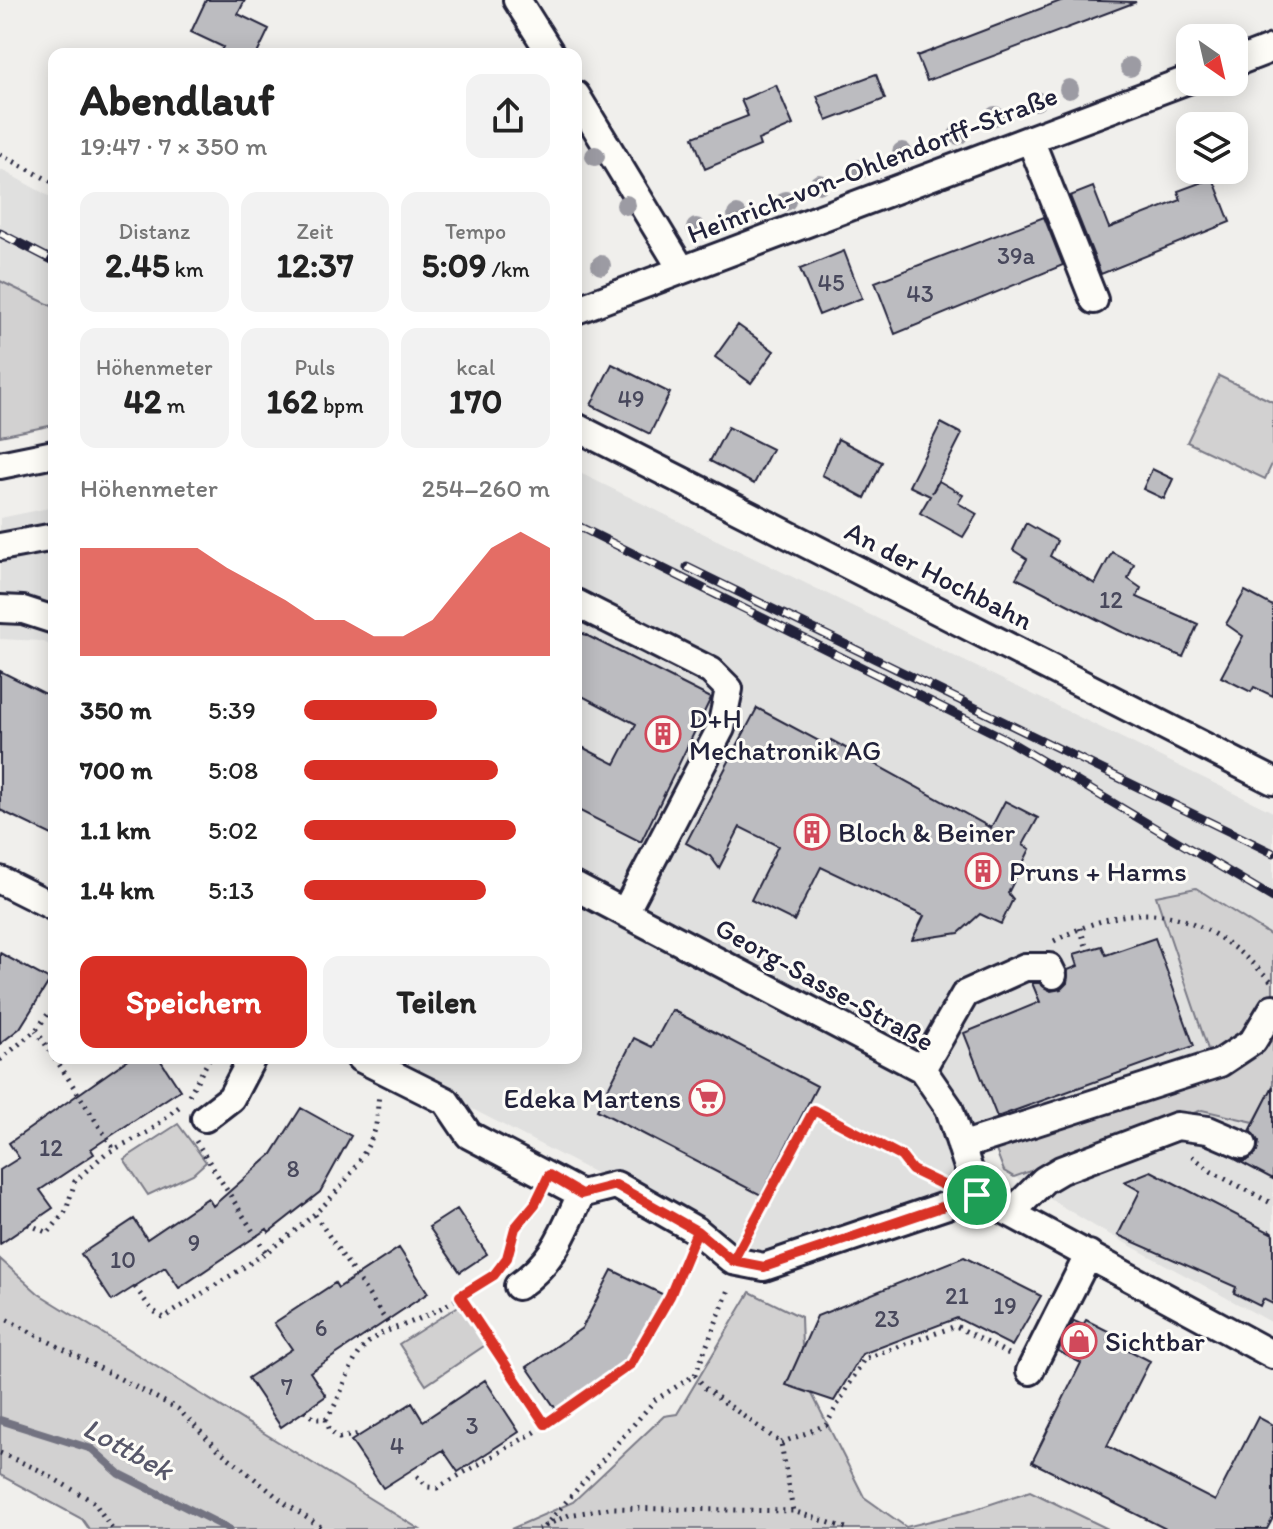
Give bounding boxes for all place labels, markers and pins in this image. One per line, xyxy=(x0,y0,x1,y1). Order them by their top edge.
place label: D+H Mechatronik AG xyxy=(689,701,881,767)
building icon: D+H Mechatronik AG xyxy=(644,715,682,753)
building icon: Bloch & Beiner xyxy=(793,813,831,851)
place label: Bloch & Beiner xyxy=(838,815,1016,849)
building icon: Pruns + Harms xyxy=(964,852,1002,890)
place label: Pruns + Harms xyxy=(1009,854,1187,888)
supermarket icon: Edeka Martens xyxy=(688,1079,726,1117)
place label: Edeka Martens xyxy=(503,1081,681,1115)
pin xyxy=(943,1161,1011,1229)
shop icon: Sichtbar xyxy=(1060,1322,1098,1360)
place label: Sichtbar xyxy=(1105,1324,1205,1358)

